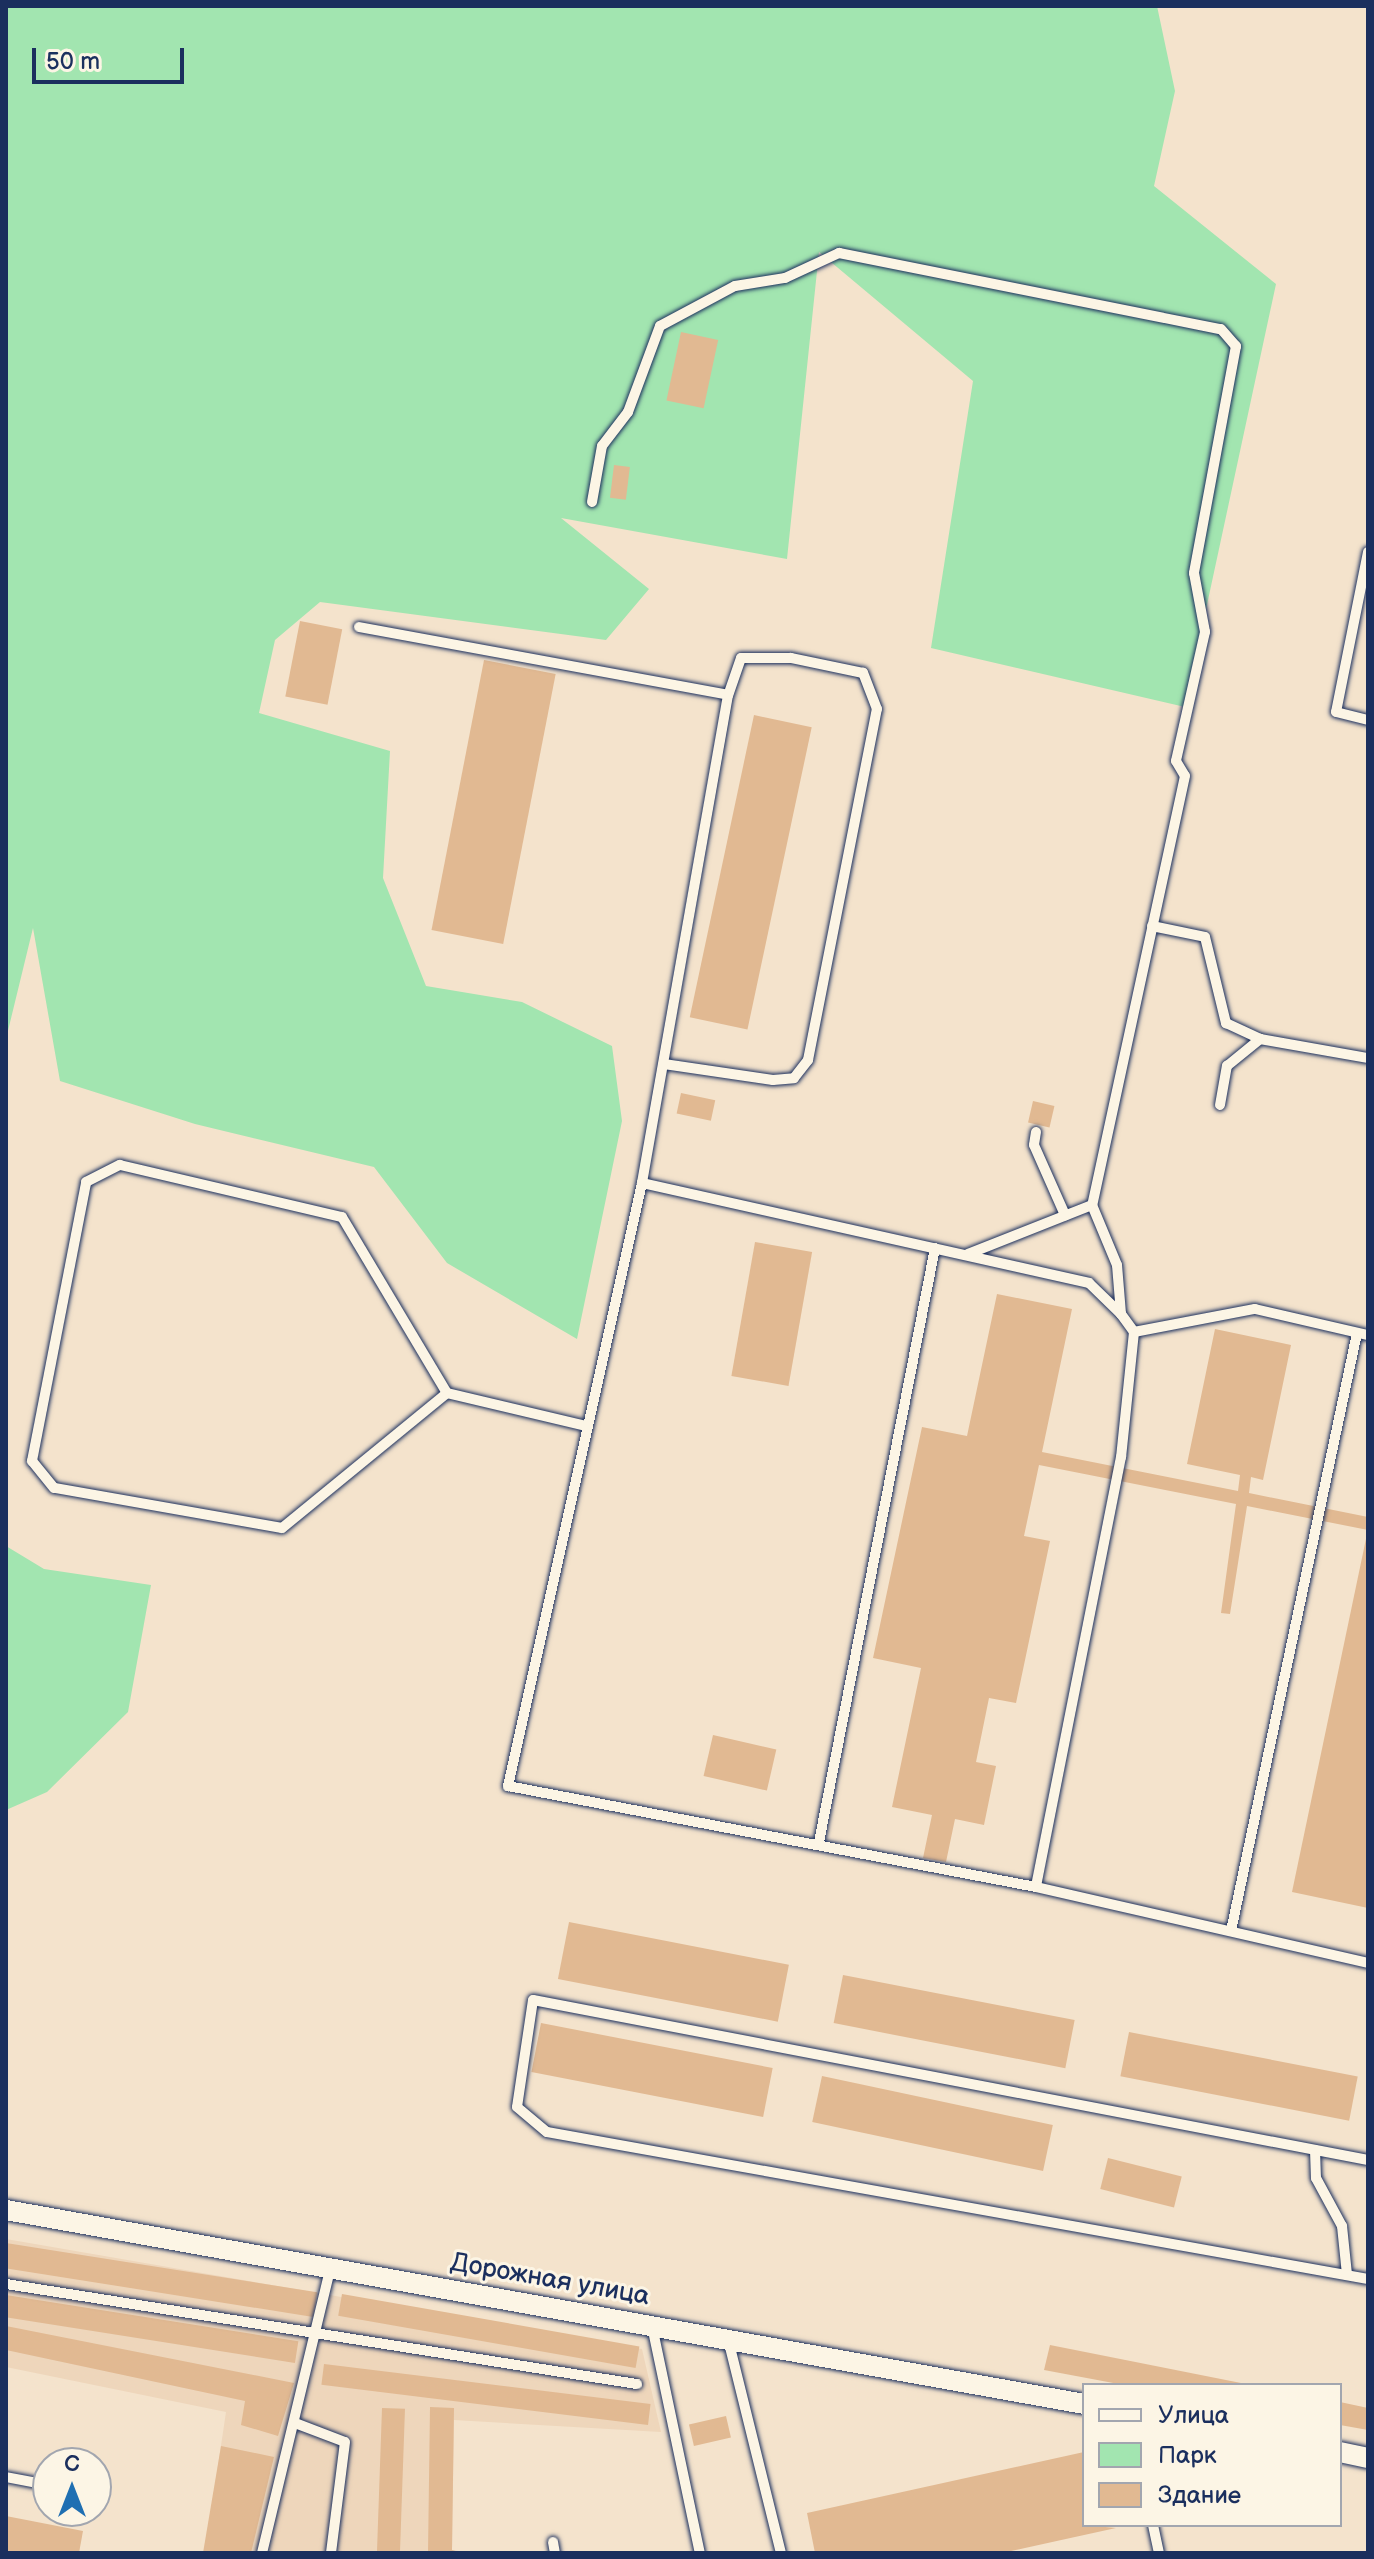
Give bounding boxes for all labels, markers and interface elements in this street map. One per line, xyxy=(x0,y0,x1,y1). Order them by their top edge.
scale bar xyxy=(36,32,188,82)
text: 50 m xyxy=(46,47,100,76)
street label: Дорожная улица xyxy=(448,2247,652,2313)
legend xyxy=(1082,2383,1342,2527)
text: Улица xyxy=(1158,2401,1229,2430)
text: Парк xyxy=(1158,2441,1216,2470)
north arrow xyxy=(32,2447,112,2527)
text: С xyxy=(64,2451,80,2478)
text: Здание xyxy=(1158,2481,1241,2510)

